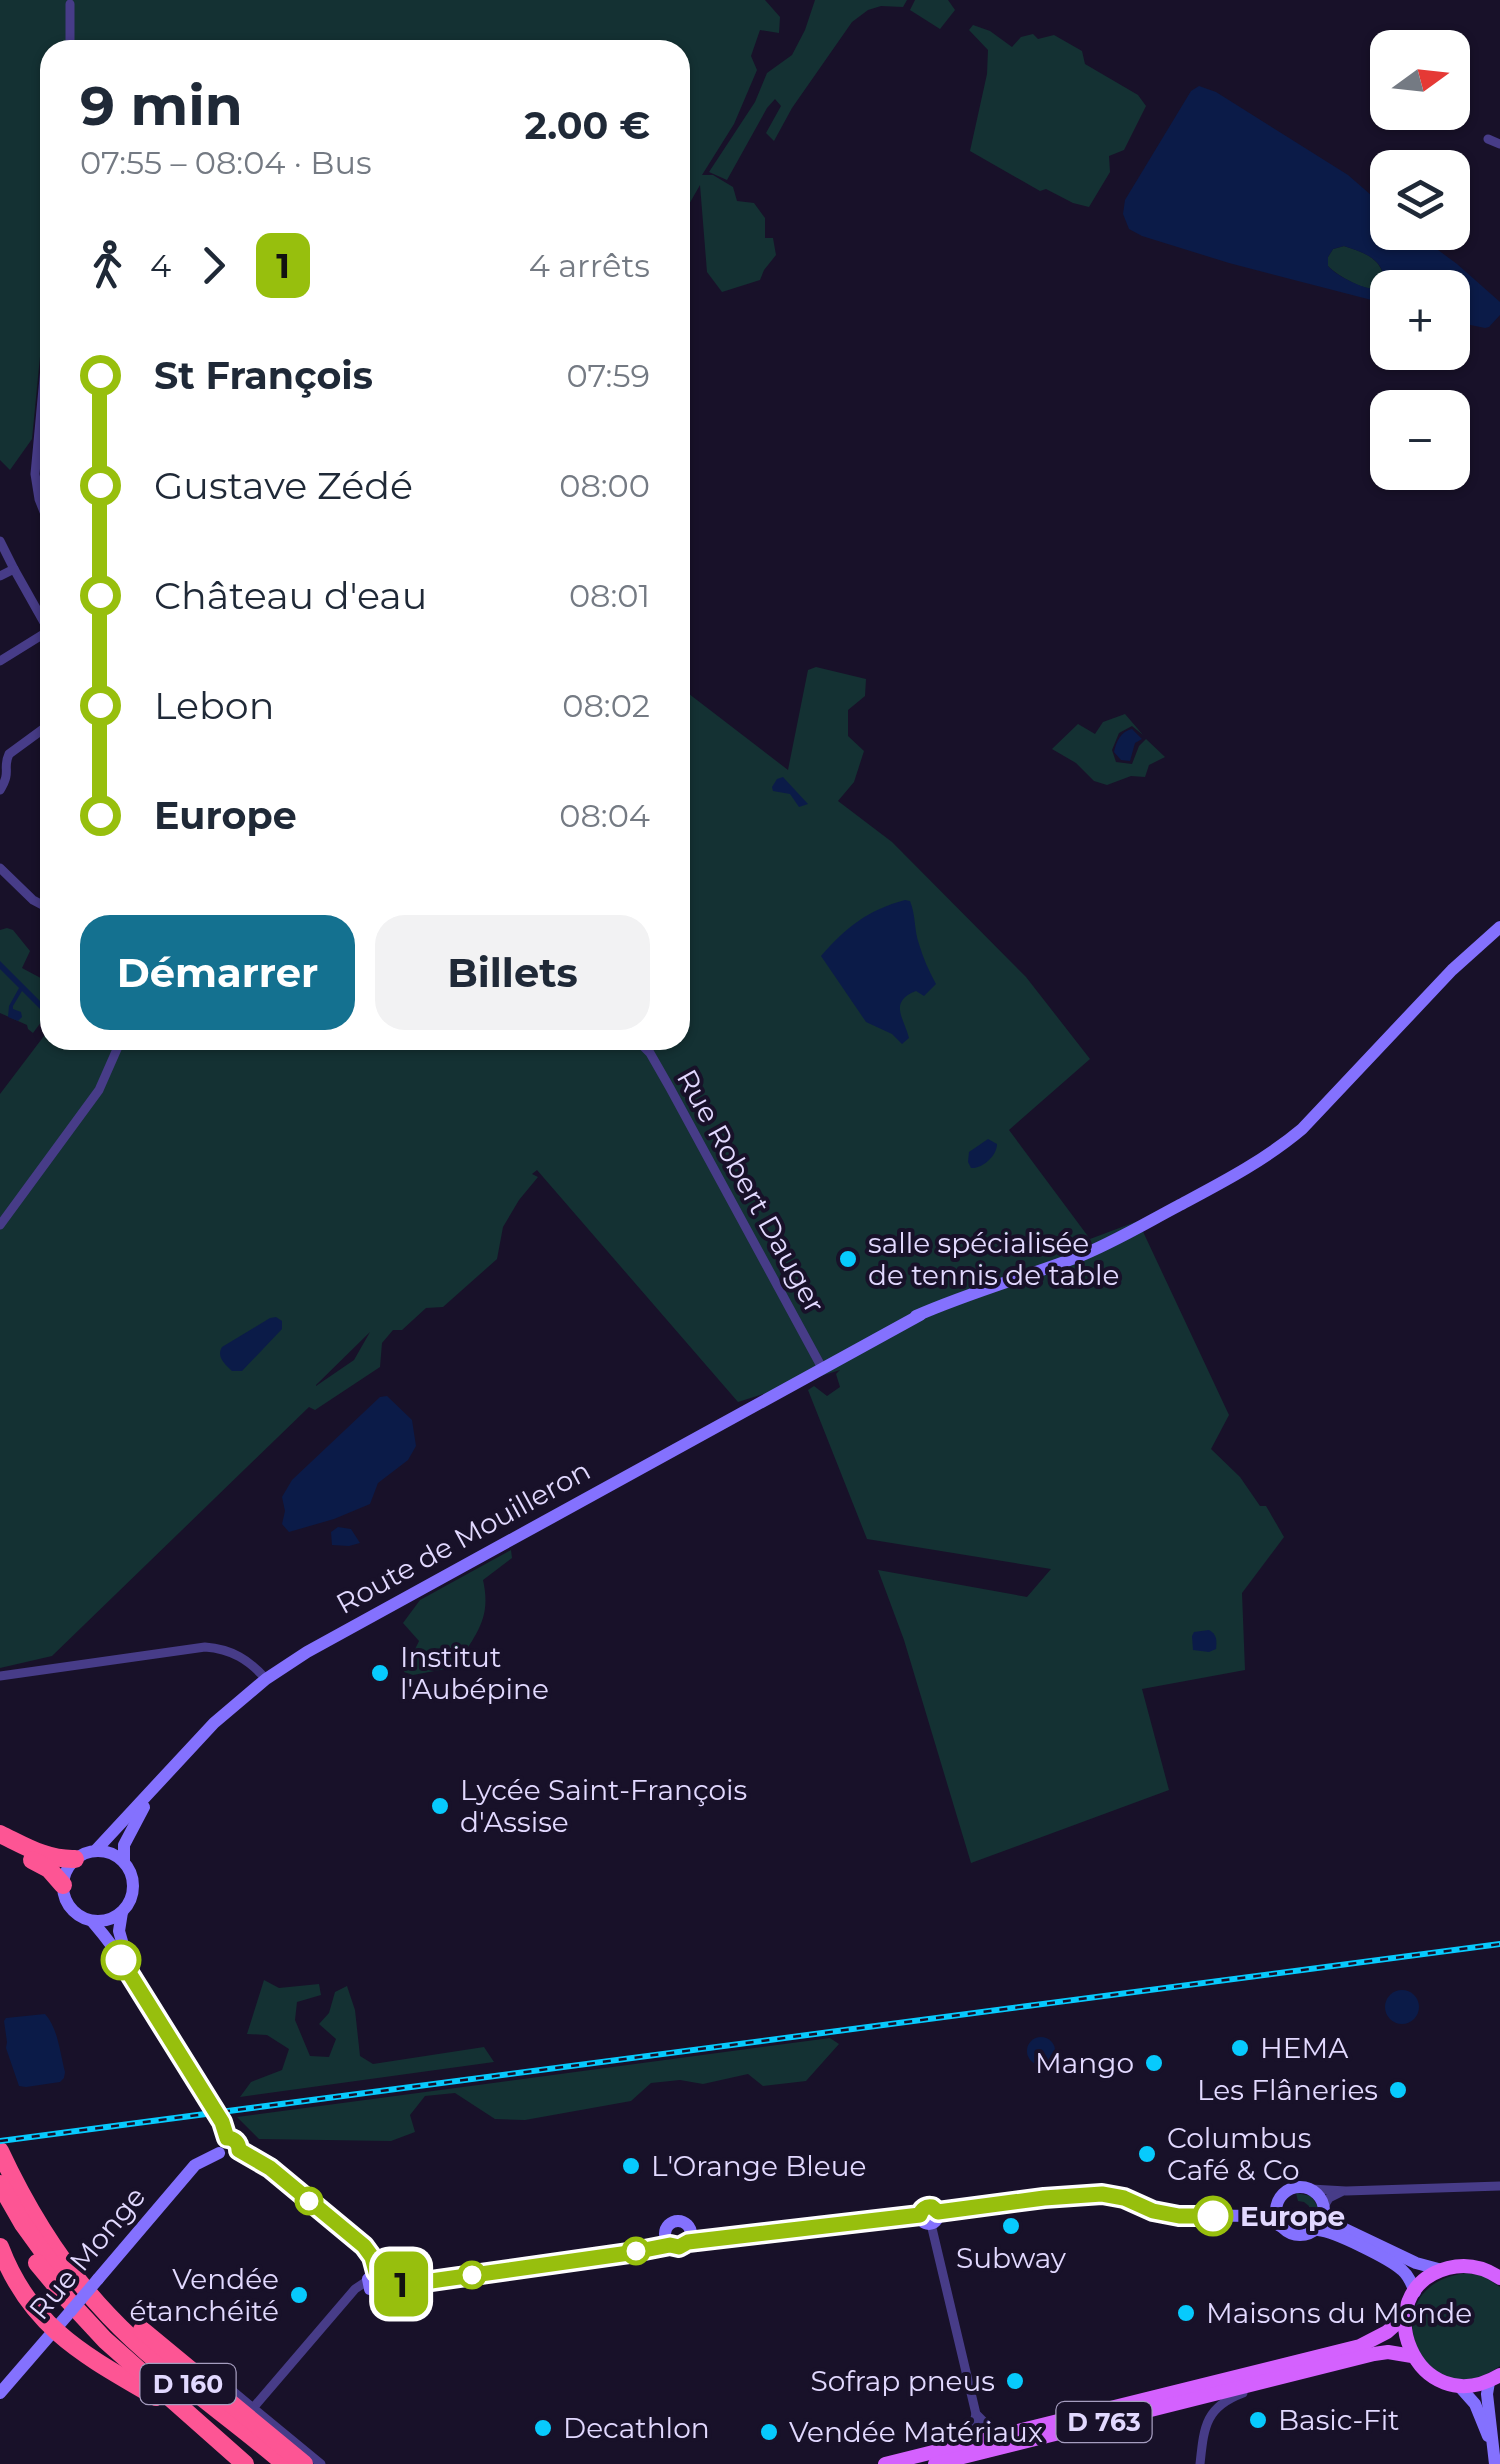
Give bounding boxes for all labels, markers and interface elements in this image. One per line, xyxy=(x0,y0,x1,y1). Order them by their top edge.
north arrow xyxy=(1370,30,1470,130)
map controls xyxy=(1370,30,1470,490)
text: 9 min xyxy=(80,72,243,139)
text: 2.00 € xyxy=(525,102,650,149)
text: 07:55 – 08:04 · Bus xyxy=(80,143,372,182)
button: layers xyxy=(1370,150,1470,250)
icon: walk xyxy=(80,238,135,293)
icon: forward xyxy=(186,238,241,293)
text: 1 xyxy=(276,244,290,287)
text: 4 xyxy=(150,246,171,285)
text: 4 arrêts xyxy=(529,246,650,285)
button: + xyxy=(1370,270,1470,370)
text: St François xyxy=(154,352,373,399)
text: 07:59 xyxy=(566,356,650,395)
button: − xyxy=(1370,390,1470,490)
text: Gustave Zédé xyxy=(154,462,413,509)
text: 08:00 xyxy=(559,466,650,505)
text: Château d'eau xyxy=(154,572,427,619)
text: 08:01 xyxy=(569,576,650,615)
text: Lebon xyxy=(154,682,274,729)
text: 08:02 xyxy=(562,686,650,725)
text: Europe xyxy=(154,792,297,839)
text: 08:04 xyxy=(559,796,650,835)
button: Démarrer xyxy=(80,915,355,1030)
button: Billets xyxy=(375,915,650,1030)
street label: Rue Robert Dauger xyxy=(670,1063,832,1319)
place label: salle spécialisée de tennis de table xyxy=(868,1226,1119,1292)
marker: salle spécialisée de tennis de table xyxy=(837,1248,859,1270)
street label: Route de Mouilleron xyxy=(330,1453,596,1621)
place label: Institut l'Aubépine xyxy=(400,1640,549,1706)
marker: Institut l'Aubépine xyxy=(369,1662,391,1684)
place label: Lycée Saint-François d'Assise xyxy=(460,1773,747,1839)
marker: Lycée Saint-François d'Assise xyxy=(429,1795,451,1817)
unlabelled marker xyxy=(102,1941,140,1979)
place label: HEMA xyxy=(1260,2031,1349,2065)
marker: HEMA xyxy=(1229,2037,1251,2059)
place label: Mango xyxy=(1035,2046,1134,2080)
marker: Mango xyxy=(1143,2052,1165,2074)
place label: Les Flâneries xyxy=(1197,2073,1378,2107)
marker: Les Flâneries xyxy=(1387,2079,1409,2101)
place label: Columbus Café & Co xyxy=(1167,2121,1311,2187)
marker: Columbus Café & Co xyxy=(1136,2143,1158,2165)
place label: L'Orange Bleue xyxy=(651,2149,866,2183)
marker: L'Orange Bleue xyxy=(620,2155,642,2177)
street label: Rue Monge xyxy=(22,2180,152,2326)
unlabelled marker xyxy=(296,2188,322,2214)
marker: Europe xyxy=(1194,2197,1232,2235)
place label: Europe xyxy=(1240,2199,1345,2233)
marker: Subway xyxy=(1000,2215,1022,2237)
unlabelled marker xyxy=(623,2238,649,2264)
place label: Subway xyxy=(956,2241,1067,2275)
line badge: 1 xyxy=(368,2252,434,2316)
place label: Vendée étanchéité xyxy=(129,2262,279,2328)
unlabelled marker xyxy=(459,2262,485,2288)
text: 1 xyxy=(394,2263,408,2306)
marker: Vendée étanchéité xyxy=(288,2284,310,2306)
place label: Maisons du Monde xyxy=(1206,2296,1472,2330)
marker: Maisons du Monde xyxy=(1175,2302,1197,2324)
road number: D 160 xyxy=(140,2364,236,2404)
place label: Sofrap pneus xyxy=(810,2364,995,2398)
marker: Sofrap pneus xyxy=(1004,2370,1026,2392)
road number: D 763 xyxy=(1056,2402,1152,2442)
place label: Basic-Fit xyxy=(1278,2403,1399,2437)
marker: Basic-Fit xyxy=(1247,2409,1269,2431)
place label: Decathlon xyxy=(563,2411,710,2445)
place label: Vendée Matériaux xyxy=(789,2415,1043,2449)
marker: Decathlon xyxy=(532,2417,554,2439)
marker: Vendée Matériaux xyxy=(758,2421,780,2443)

